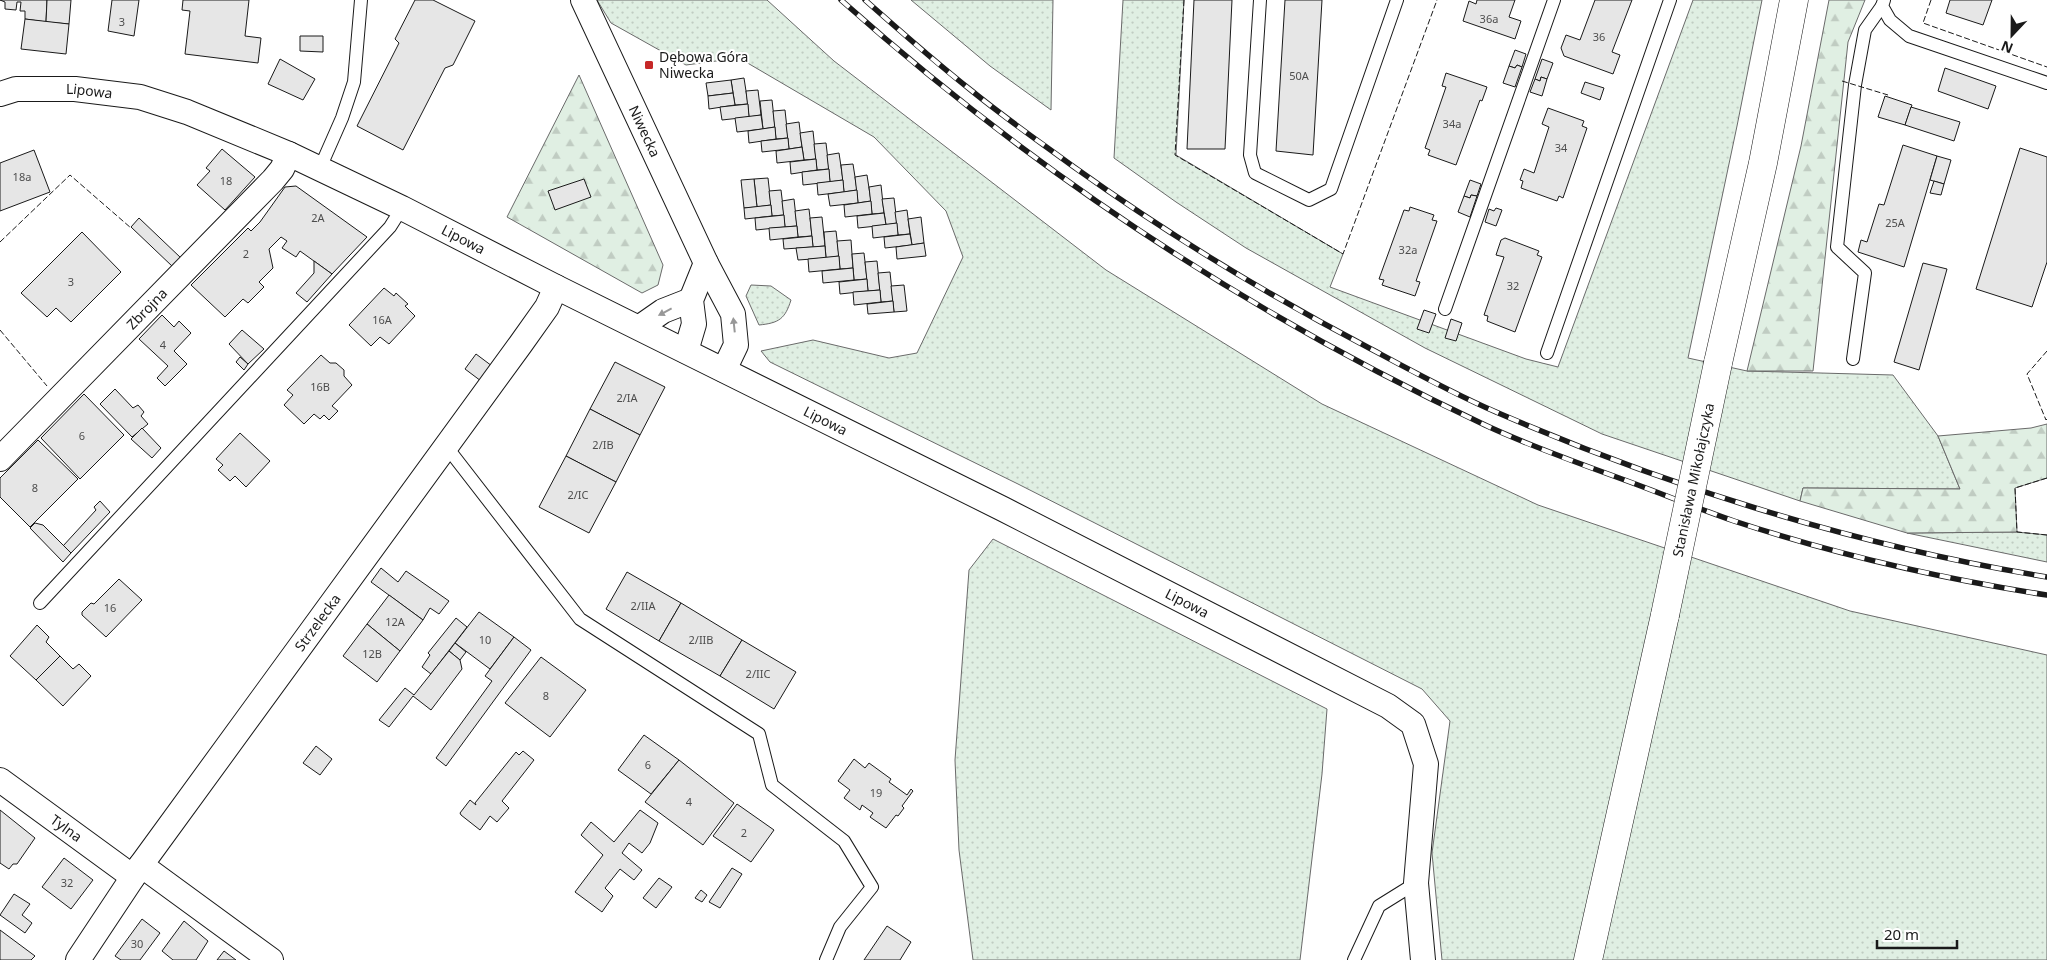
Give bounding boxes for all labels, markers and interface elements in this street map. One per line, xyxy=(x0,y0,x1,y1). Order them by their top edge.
north arrow xyxy=(1987,10,2037,60)
house number: 36a xyxy=(1480,11,1498,26)
house number: 3 xyxy=(119,14,125,29)
house number: 36 xyxy=(1593,29,1605,44)
text: N xyxy=(1998,37,2016,58)
place label: Dębowa Góra Niwecka xyxy=(659,47,748,82)
marker: Dębowa Góra Niwecka xyxy=(643,59,655,71)
house number: 50A xyxy=(1289,68,1310,83)
street label: Lipowa xyxy=(66,79,114,103)
street label: Niwecka xyxy=(625,102,665,160)
house number: 34a xyxy=(1443,116,1461,131)
house number: 34 xyxy=(1555,140,1568,155)
house number: 18a xyxy=(13,169,31,184)
house number: 18 xyxy=(220,173,232,188)
house number: 2A xyxy=(311,210,326,225)
house number: 25A xyxy=(1885,215,1906,230)
street label: Lipowa xyxy=(438,220,489,258)
house number: 32a xyxy=(1399,242,1417,257)
house number: 2 xyxy=(243,246,249,261)
house number: 3 xyxy=(68,274,74,289)
house number: 32 xyxy=(1507,278,1519,293)
street label: Zbrojna xyxy=(122,284,171,333)
one-way arrow xyxy=(657,308,672,316)
house number: 16A xyxy=(372,312,393,327)
one-way arrow xyxy=(730,316,738,332)
house number: 4 xyxy=(160,337,167,352)
house number: 16B xyxy=(310,379,330,394)
house number: 2/IA xyxy=(616,390,639,405)
street label: Lipowa xyxy=(800,401,851,439)
street label: Stanisława Mikołajczyka xyxy=(1667,401,1718,559)
house number: 6 xyxy=(79,428,85,443)
house number: 2/IB xyxy=(592,437,614,452)
house number: 8 xyxy=(32,480,38,495)
house number: 2/IC xyxy=(567,487,589,502)
street label: Lipowa xyxy=(1162,584,1212,622)
street label: Strzelecka xyxy=(290,590,345,655)
house number: 2/IIA xyxy=(631,598,656,613)
house number: 16 xyxy=(104,600,116,615)
house number: 12A xyxy=(385,614,406,629)
house number: 10 xyxy=(479,632,491,647)
house number: 2/IIB xyxy=(689,632,714,647)
house number: 12B xyxy=(362,646,382,661)
house number: 2/IIC xyxy=(746,666,770,681)
house number: 8 xyxy=(543,688,549,703)
house number: 6 xyxy=(645,757,651,772)
house number: 19 xyxy=(870,785,882,800)
house number: 4 xyxy=(686,794,693,809)
street label: Tylna xyxy=(47,810,86,846)
house number: 2 xyxy=(741,825,747,840)
house number: 32 xyxy=(61,875,73,890)
scale bar xyxy=(1877,918,1957,950)
text: 20 m xyxy=(1884,924,1919,944)
house number: 30 xyxy=(131,936,143,951)

